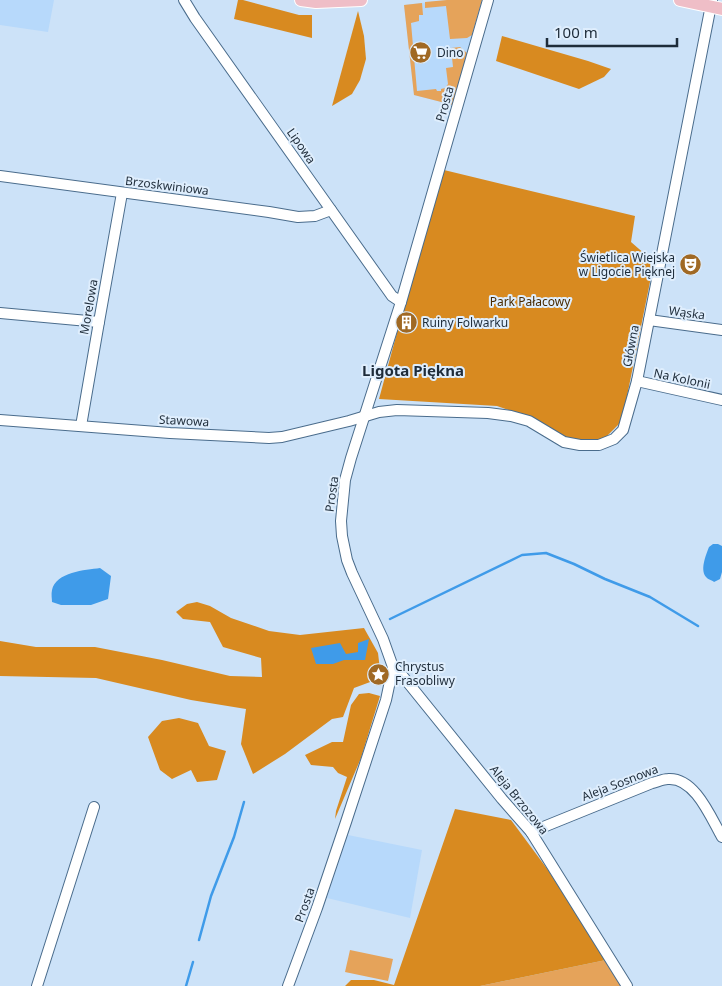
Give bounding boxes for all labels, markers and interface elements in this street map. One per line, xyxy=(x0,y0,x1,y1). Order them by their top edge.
scale bar xyxy=(547,15,677,47)
text: 100 m xyxy=(554,22,598,42)
supermarket icon: Dino xyxy=(409,41,433,65)
place label: Dino xyxy=(437,44,464,61)
street label: Prosta xyxy=(431,84,458,124)
street label: Lipowa xyxy=(283,124,320,167)
street label: Brzoskwiniowa xyxy=(124,172,210,199)
place label: Świetlica Wiejska w Ligocie Pięknej xyxy=(579,249,675,280)
theatre icon: Świetlica Wiejska w Ligocie Pięknej xyxy=(679,253,703,277)
street label: Morelowa xyxy=(75,278,102,336)
park label: Park Pałacowy xyxy=(490,293,571,310)
street label: Wąska xyxy=(668,302,706,323)
building icon: Ruiny Folwarku xyxy=(394,311,418,335)
place label: Ruiny Folwarku xyxy=(422,314,508,331)
street label: Główna xyxy=(618,323,643,368)
district label: Ligota Piękna xyxy=(362,360,464,380)
street label: Na Kolonii xyxy=(652,364,712,393)
street label: Stawowa xyxy=(158,411,210,430)
street label: Prosta xyxy=(321,475,342,513)
place label: Chrystus Frasobliwy xyxy=(395,658,456,689)
place icon: Chrystus Frasobliwy xyxy=(367,662,391,686)
street label: Aleja Sosnowa xyxy=(579,760,661,805)
street label: Aleja Brzozowa xyxy=(486,761,553,838)
street label: Prosta xyxy=(290,885,319,925)

